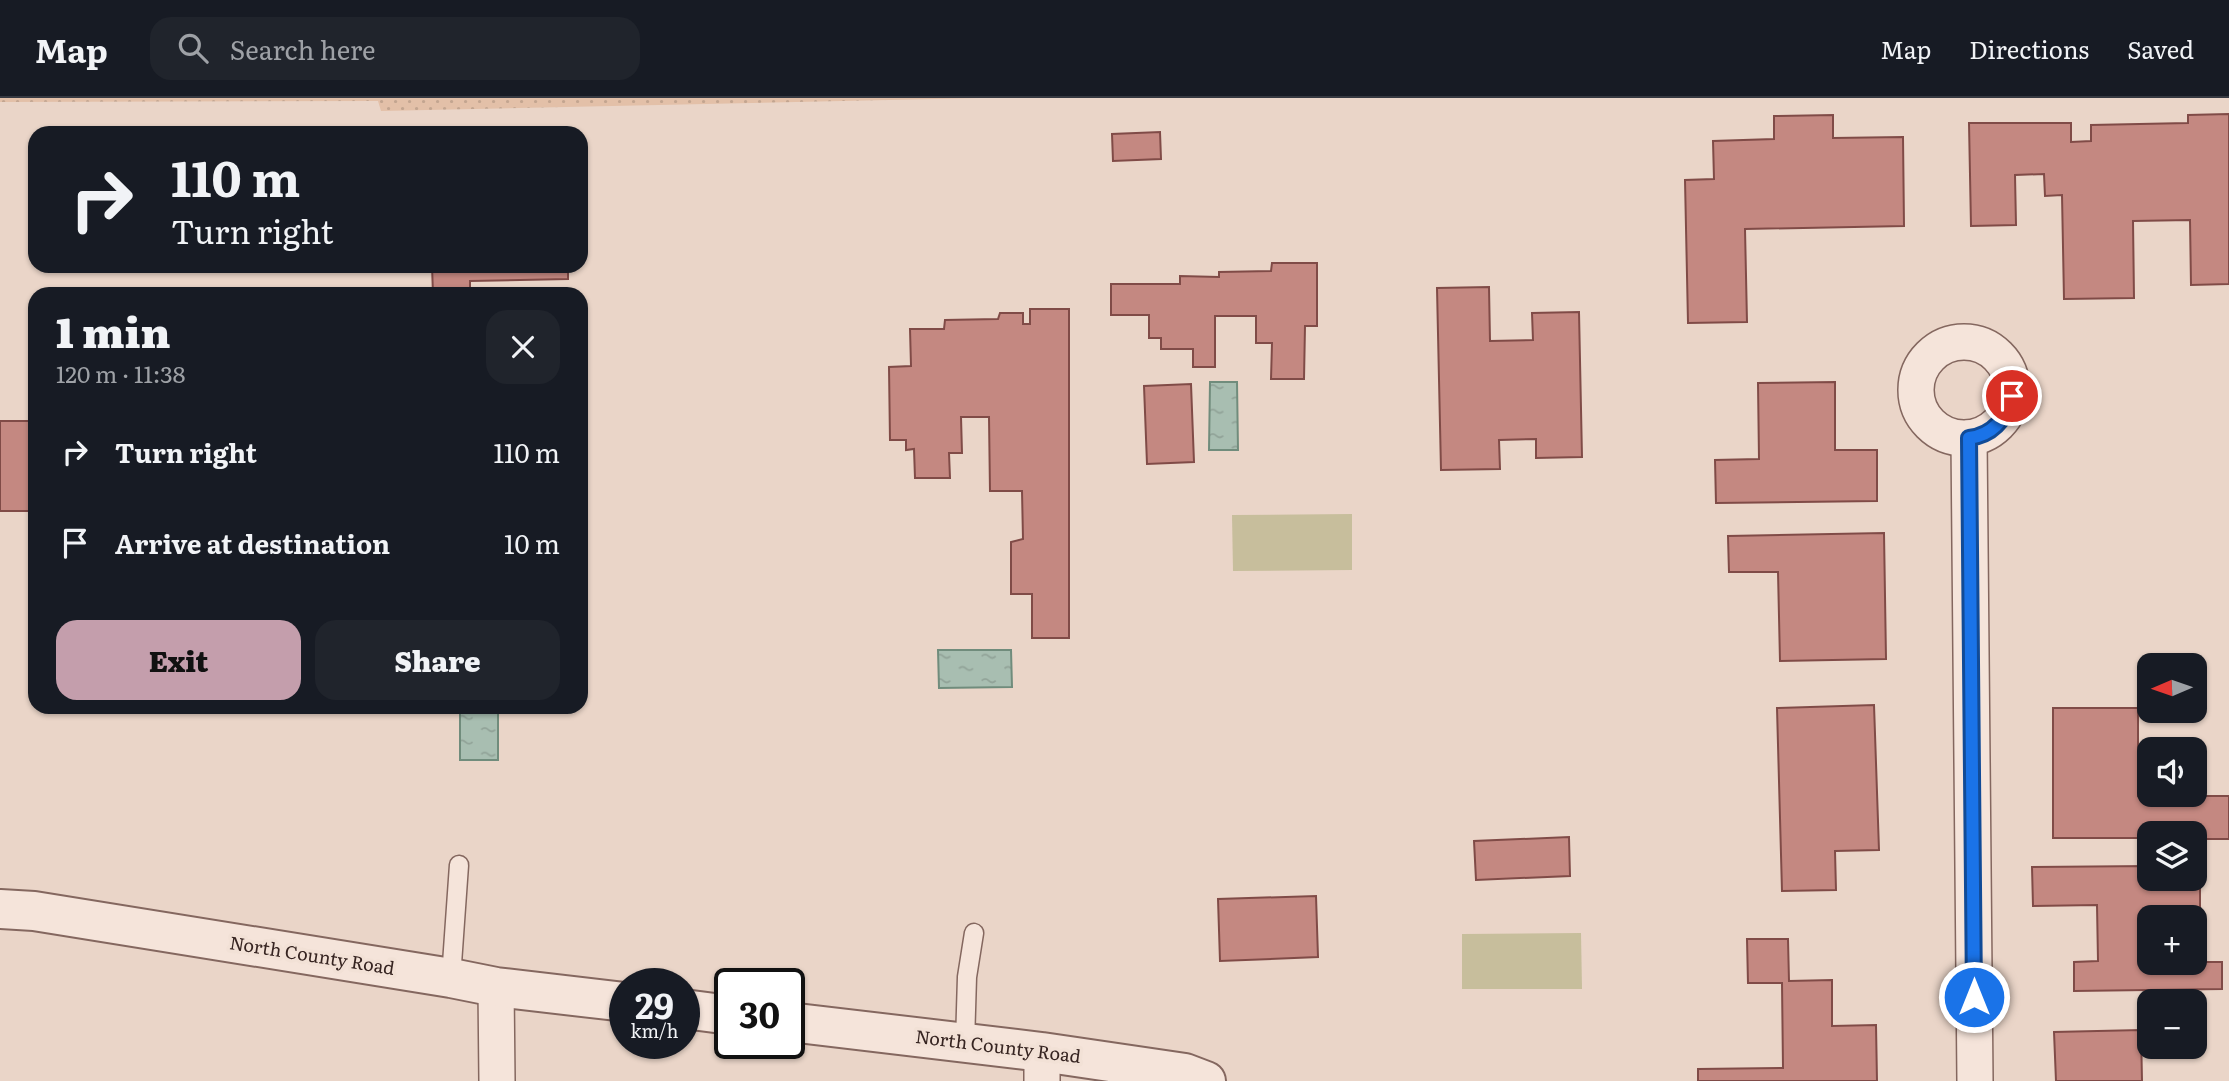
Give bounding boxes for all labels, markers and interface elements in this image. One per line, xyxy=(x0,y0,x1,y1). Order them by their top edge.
search box xyxy=(150,17,640,80)
text: Map xyxy=(35,24,108,73)
icon: search xyxy=(174,29,212,67)
text: Search here xyxy=(230,29,376,68)
text: Map xyxy=(1880,31,1931,66)
text: Directions xyxy=(1969,31,2089,66)
text: Saved xyxy=(2127,31,2194,66)
text: 110 m xyxy=(171,139,300,212)
icon: right xyxy=(56,154,147,245)
text: Turn right xyxy=(171,206,333,254)
text: 1 min xyxy=(56,299,171,361)
button: close xyxy=(486,310,560,384)
text: 120 m · 11:38 xyxy=(56,356,185,390)
pin xyxy=(1982,366,2042,426)
icon: arrive xyxy=(1993,377,2031,415)
text: Turn right xyxy=(115,432,257,471)
text: 110 m xyxy=(493,432,560,471)
icon: right xyxy=(56,433,94,471)
text: Arrive at destination xyxy=(115,523,390,562)
text: 10 m xyxy=(504,523,560,562)
icon: arrive xyxy=(56,524,94,562)
button: Exit xyxy=(56,620,301,700)
button: Share xyxy=(315,620,560,700)
north arrow xyxy=(2137,653,2207,723)
map controls xyxy=(2137,653,2207,1059)
button: sound xyxy=(2137,737,2207,807)
button: layers xyxy=(2137,821,2207,891)
button: + xyxy=(2137,905,2207,975)
street label: North County Road xyxy=(228,928,397,981)
position arrow xyxy=(1937,960,2011,1034)
speed limit sign: 30 xyxy=(714,968,805,1059)
text: 29 xyxy=(635,978,674,1030)
button: − xyxy=(2137,989,2207,1059)
text: km/h xyxy=(631,1017,678,1044)
street label: North County Road xyxy=(914,1022,1082,1069)

